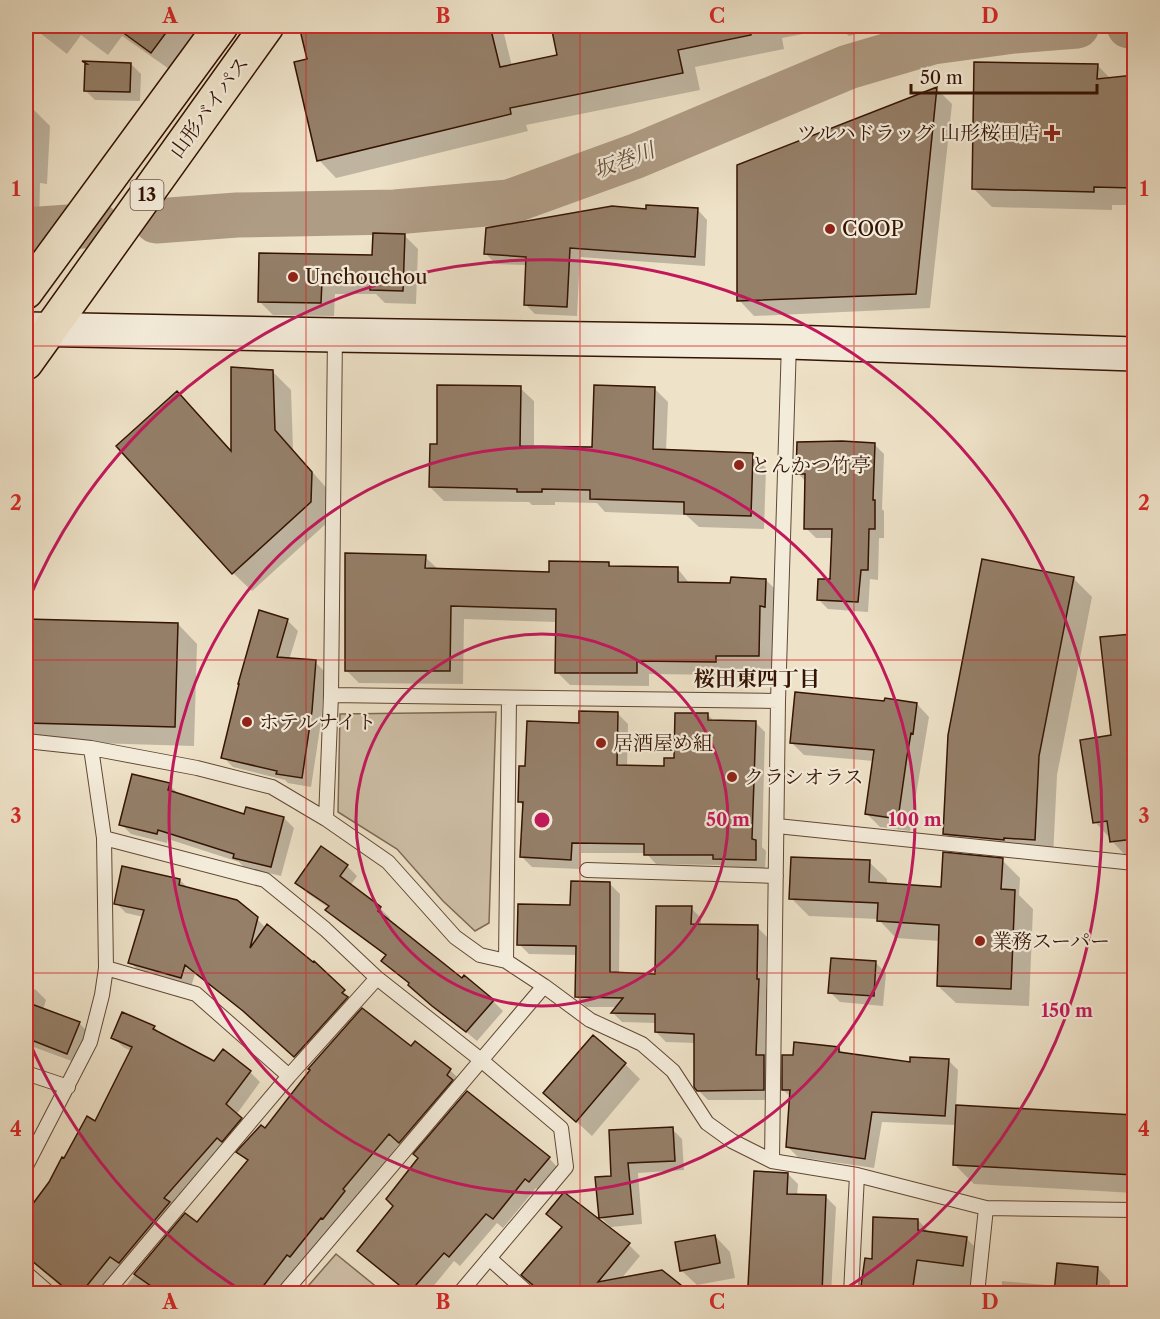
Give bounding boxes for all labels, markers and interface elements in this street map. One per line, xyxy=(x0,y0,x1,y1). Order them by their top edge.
text: A xyxy=(161,4,178,28)
text: B xyxy=(436,4,451,28)
text: C xyxy=(709,4,725,28)
text: D xyxy=(981,4,999,28)
street label: 山形バイパス xyxy=(164,52,254,162)
scale bar xyxy=(911,57,1097,95)
text: 50 m xyxy=(920,67,963,89)
place label: ツルハドラッグ 山形桜田店 xyxy=(797,121,1040,145)
marker: ツルハドラッグ 山形桜田店 xyxy=(1045,126,1059,140)
water label: 坂巻川 xyxy=(590,136,660,183)
text: 1 xyxy=(12,177,21,201)
text: 1 xyxy=(1140,177,1149,201)
road number: 13 xyxy=(130,180,164,210)
place label: COOP xyxy=(842,217,904,241)
marker: COOP xyxy=(823,222,837,236)
place label: Unchouchou xyxy=(305,265,428,289)
marker: Unchouchou xyxy=(286,270,300,284)
place label: とんかつ竹亭 xyxy=(751,453,871,477)
marker: とんかつ竹亭 xyxy=(732,458,746,472)
text: 2 xyxy=(10,491,22,515)
text: 2 xyxy=(1138,491,1150,515)
district label: 桜田東四丁目 xyxy=(694,666,820,691)
place label: ホテルナイト xyxy=(259,710,377,734)
marker: ホテルナイト xyxy=(240,715,254,729)
place label: 居酒屋め組 xyxy=(613,731,713,755)
marker: 居酒屋め組 xyxy=(594,736,608,750)
place label: クラシオラス xyxy=(744,765,863,789)
marker: クラシオラス xyxy=(725,770,739,784)
text: 3 xyxy=(10,804,22,828)
text: 3 xyxy=(1138,804,1150,828)
text: 50 m xyxy=(706,809,750,831)
text: 100 m xyxy=(888,809,942,831)
centre of rings xyxy=(532,810,552,830)
place label: 業務スーパー xyxy=(992,929,1110,953)
marker: 業務スーパー xyxy=(973,934,987,948)
text: 150 m xyxy=(1041,1000,1093,1022)
text: 4 xyxy=(10,1117,22,1141)
text: 4 xyxy=(1138,1117,1150,1141)
text: A xyxy=(161,1290,178,1314)
text: B xyxy=(436,1290,451,1314)
text: C xyxy=(709,1290,725,1314)
text: D xyxy=(981,1290,999,1314)

